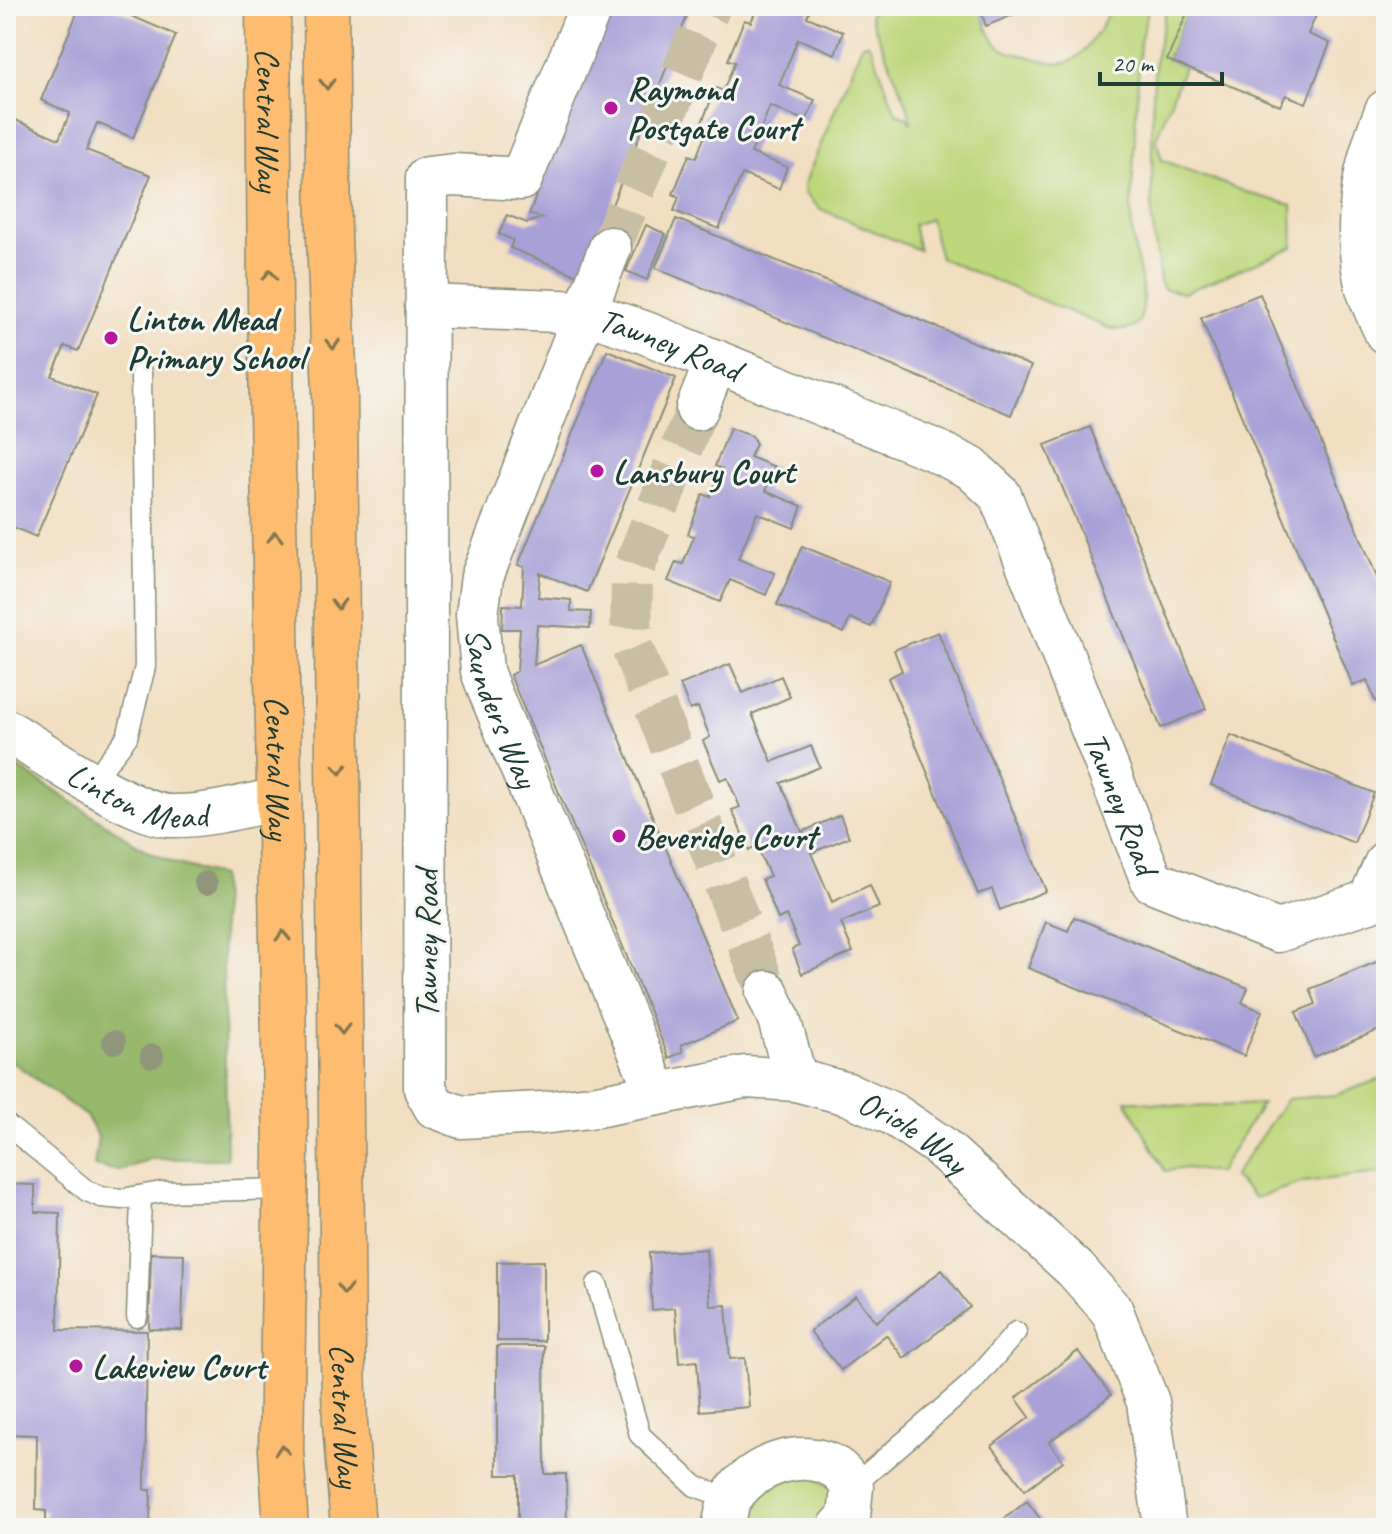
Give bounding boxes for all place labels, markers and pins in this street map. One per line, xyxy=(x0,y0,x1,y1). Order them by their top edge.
place label: Raymond Postgate Court xyxy=(627,67,804,149)
marker: Raymond Postgate Court xyxy=(602,99,620,117)
place label: Linton Mead Primary School xyxy=(127,297,311,379)
marker: Linton Mead Primary School xyxy=(102,329,120,347)
place label: Lansbury Court xyxy=(613,450,798,493)
marker: Lansbury Court xyxy=(588,462,606,480)
place label: Beveridge Court xyxy=(635,815,821,858)
marker: Beveridge Court xyxy=(610,827,628,845)
place label: Lakeview Court xyxy=(92,1345,269,1388)
marker: Lakeview Court xyxy=(67,1357,85,1375)

